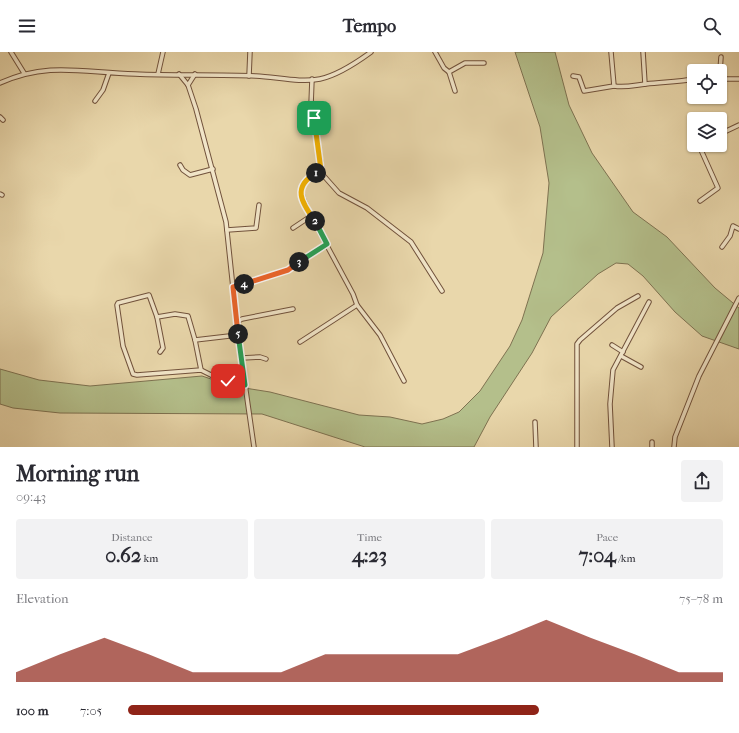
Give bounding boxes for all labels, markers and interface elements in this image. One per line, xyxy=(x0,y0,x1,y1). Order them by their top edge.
icon: menu xyxy=(16,15,38,37)
icon: search xyxy=(701,15,723,37)
text: Tempo xyxy=(343,16,396,37)
map controls xyxy=(687,64,727,152)
button: locate xyxy=(687,64,727,104)
pin xyxy=(297,101,331,135)
icon: arrive xyxy=(303,107,325,129)
button: layers xyxy=(687,112,727,152)
pin: 1 xyxy=(306,163,326,183)
text: 1 xyxy=(314,166,318,179)
pin: 2 xyxy=(305,211,325,231)
text: 2 xyxy=(312,214,318,227)
pin: 3 xyxy=(289,252,309,272)
text: 3 xyxy=(297,255,301,268)
pin: 4 xyxy=(234,274,254,294)
text: 4 xyxy=(241,277,247,290)
pin: 5 xyxy=(228,324,248,344)
text: 5 xyxy=(236,327,240,340)
pin xyxy=(211,364,245,398)
icon: check xyxy=(217,370,239,392)
button: share xyxy=(681,460,723,502)
text: Morning run xyxy=(16,461,139,487)
text: 09:43 xyxy=(16,489,46,504)
text: Distance xyxy=(111,531,153,544)
text: Time xyxy=(357,531,382,544)
text: Pace xyxy=(596,531,618,544)
text: 0.62 xyxy=(105,544,141,567)
text: 4:23 xyxy=(352,544,387,567)
text: 7:04 xyxy=(579,544,616,567)
text: km xyxy=(141,552,158,565)
text: /km xyxy=(616,552,636,565)
text: Elevation xyxy=(16,591,69,606)
text: 75–78 m xyxy=(679,591,723,606)
text: 100 m xyxy=(16,703,49,718)
text: 7:05 xyxy=(80,703,102,718)

